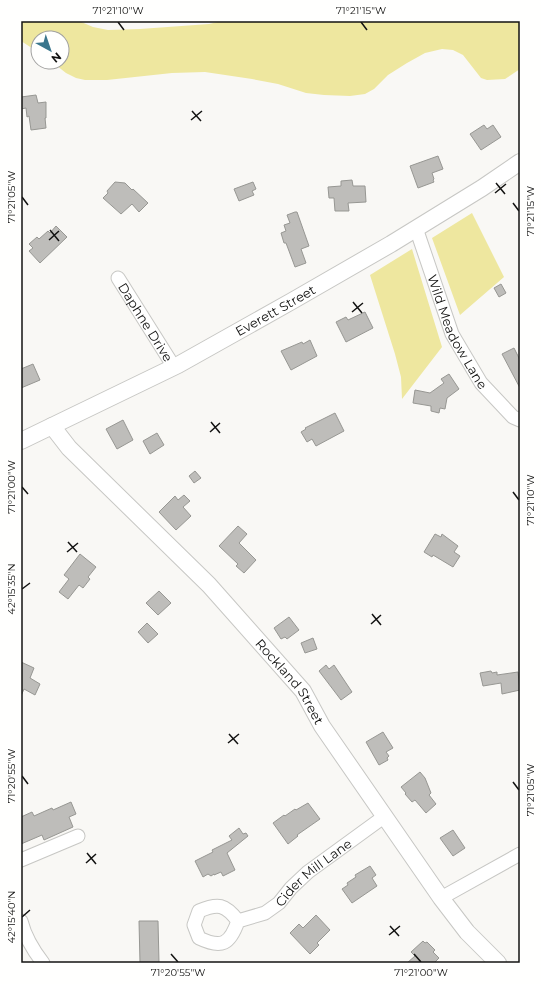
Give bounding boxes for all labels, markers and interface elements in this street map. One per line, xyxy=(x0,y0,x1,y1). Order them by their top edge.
text: 71°21'10"W xyxy=(92,4,144,17)
text: 71°21'15"W xyxy=(336,4,386,17)
north arrow xyxy=(30,30,70,70)
text: N xyxy=(49,49,64,66)
text: 71°21'05"W xyxy=(5,171,18,223)
text: 71°21'15"W xyxy=(524,186,537,236)
street label: Wild Meadow Lane xyxy=(424,272,491,393)
street label: Daphne Drive xyxy=(115,280,177,365)
street label: Everett Street xyxy=(232,281,318,339)
text: 71°21'00"W xyxy=(5,460,18,514)
text: 71°21'10"W xyxy=(524,474,537,526)
text: 42°15'35"N xyxy=(5,563,18,615)
street label: Rockland Street xyxy=(252,635,328,727)
text: 71°20'55"W xyxy=(5,749,18,803)
text: 71°21'05"W xyxy=(524,764,537,816)
street label: Cider Mill Lane xyxy=(272,835,355,910)
text: 42°15'40"N xyxy=(5,891,18,943)
text: 71°20'55"W xyxy=(151,966,205,979)
text: 71°21'00"W xyxy=(394,966,448,979)

